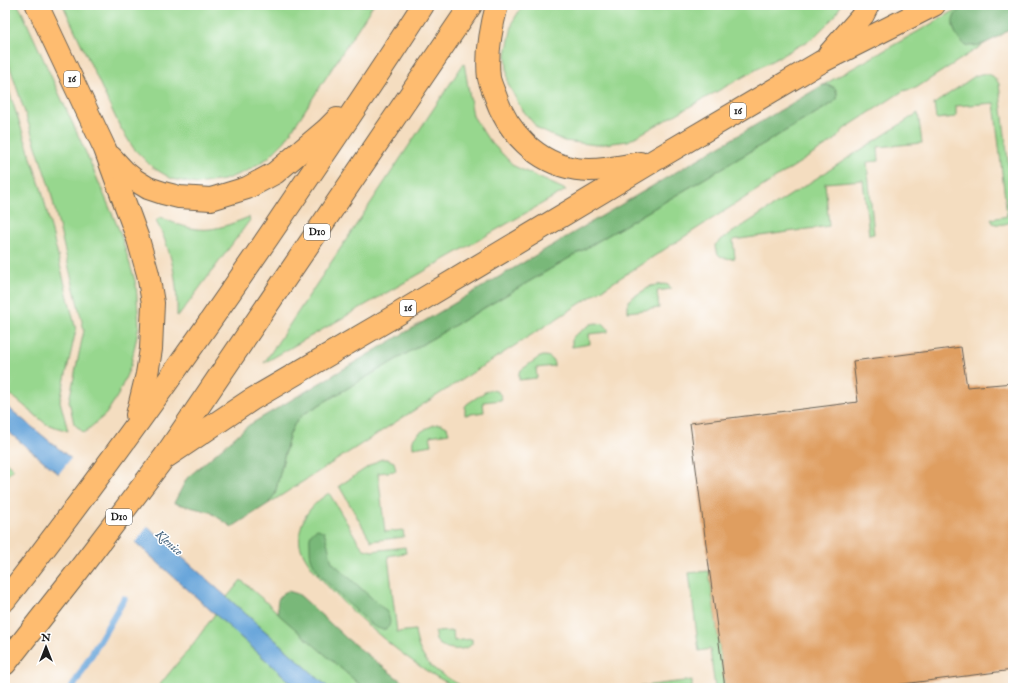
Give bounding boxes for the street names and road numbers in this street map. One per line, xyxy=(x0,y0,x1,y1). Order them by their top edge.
road number: 16 xyxy=(64,71,80,87)
road number: 16 xyxy=(730,103,746,119)
road number: D10 xyxy=(304,224,330,240)
road number: 16 xyxy=(400,300,416,316)
road number: D10 xyxy=(106,509,132,525)

